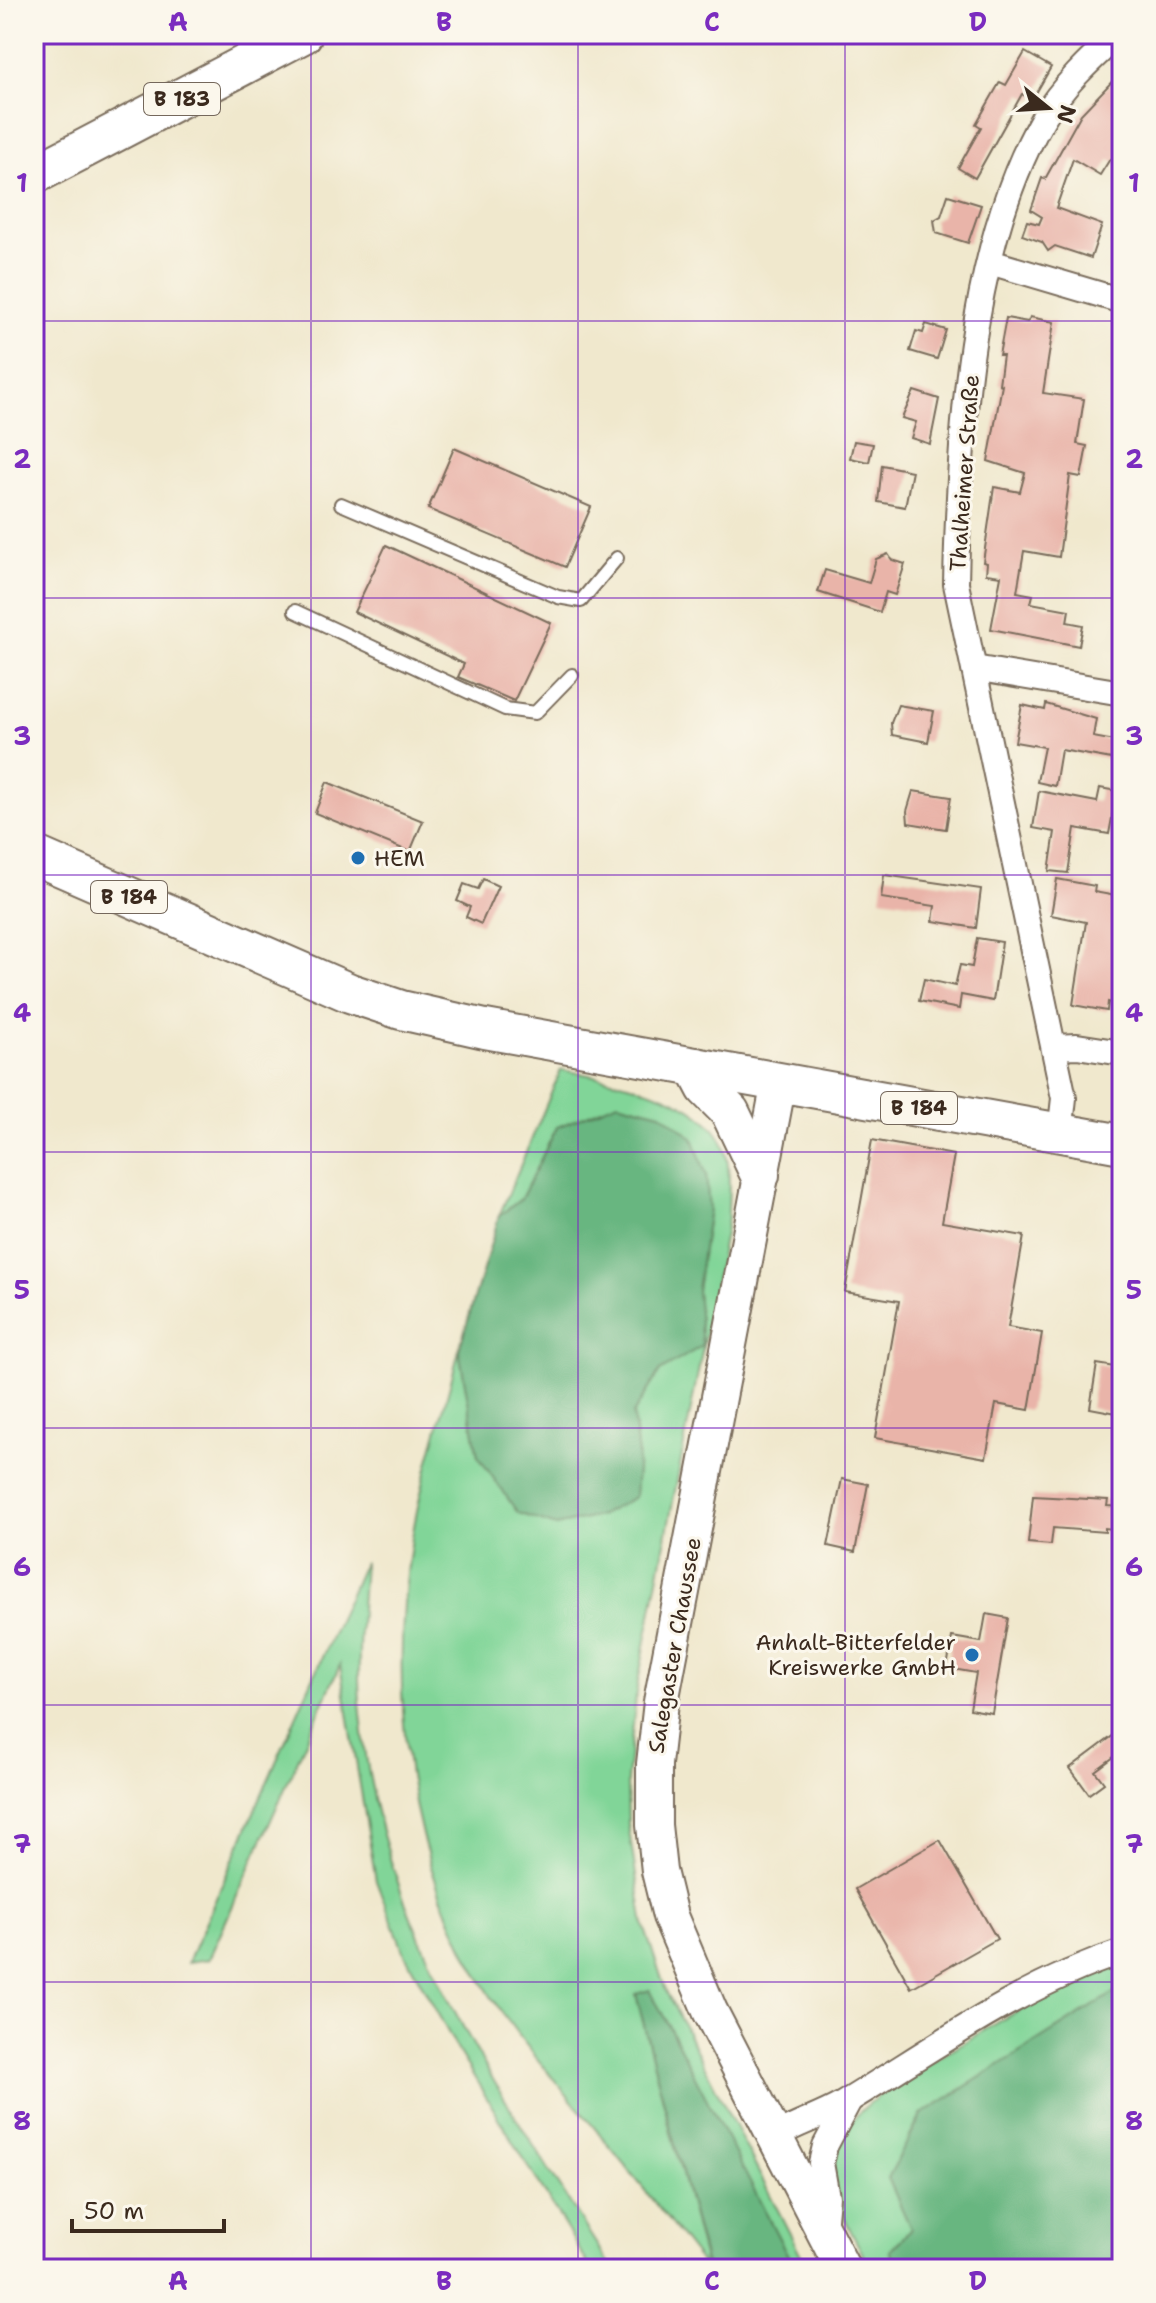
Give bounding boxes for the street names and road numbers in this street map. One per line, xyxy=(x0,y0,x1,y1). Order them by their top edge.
road number: B 183 xyxy=(144,83,220,115)
street label: Thalheimer Straße xyxy=(943,373,986,573)
road number: B 184 xyxy=(91,881,167,913)
road number: B 184 xyxy=(881,1092,957,1124)
street label: Salegaster Chaussee xyxy=(641,1535,708,1755)

